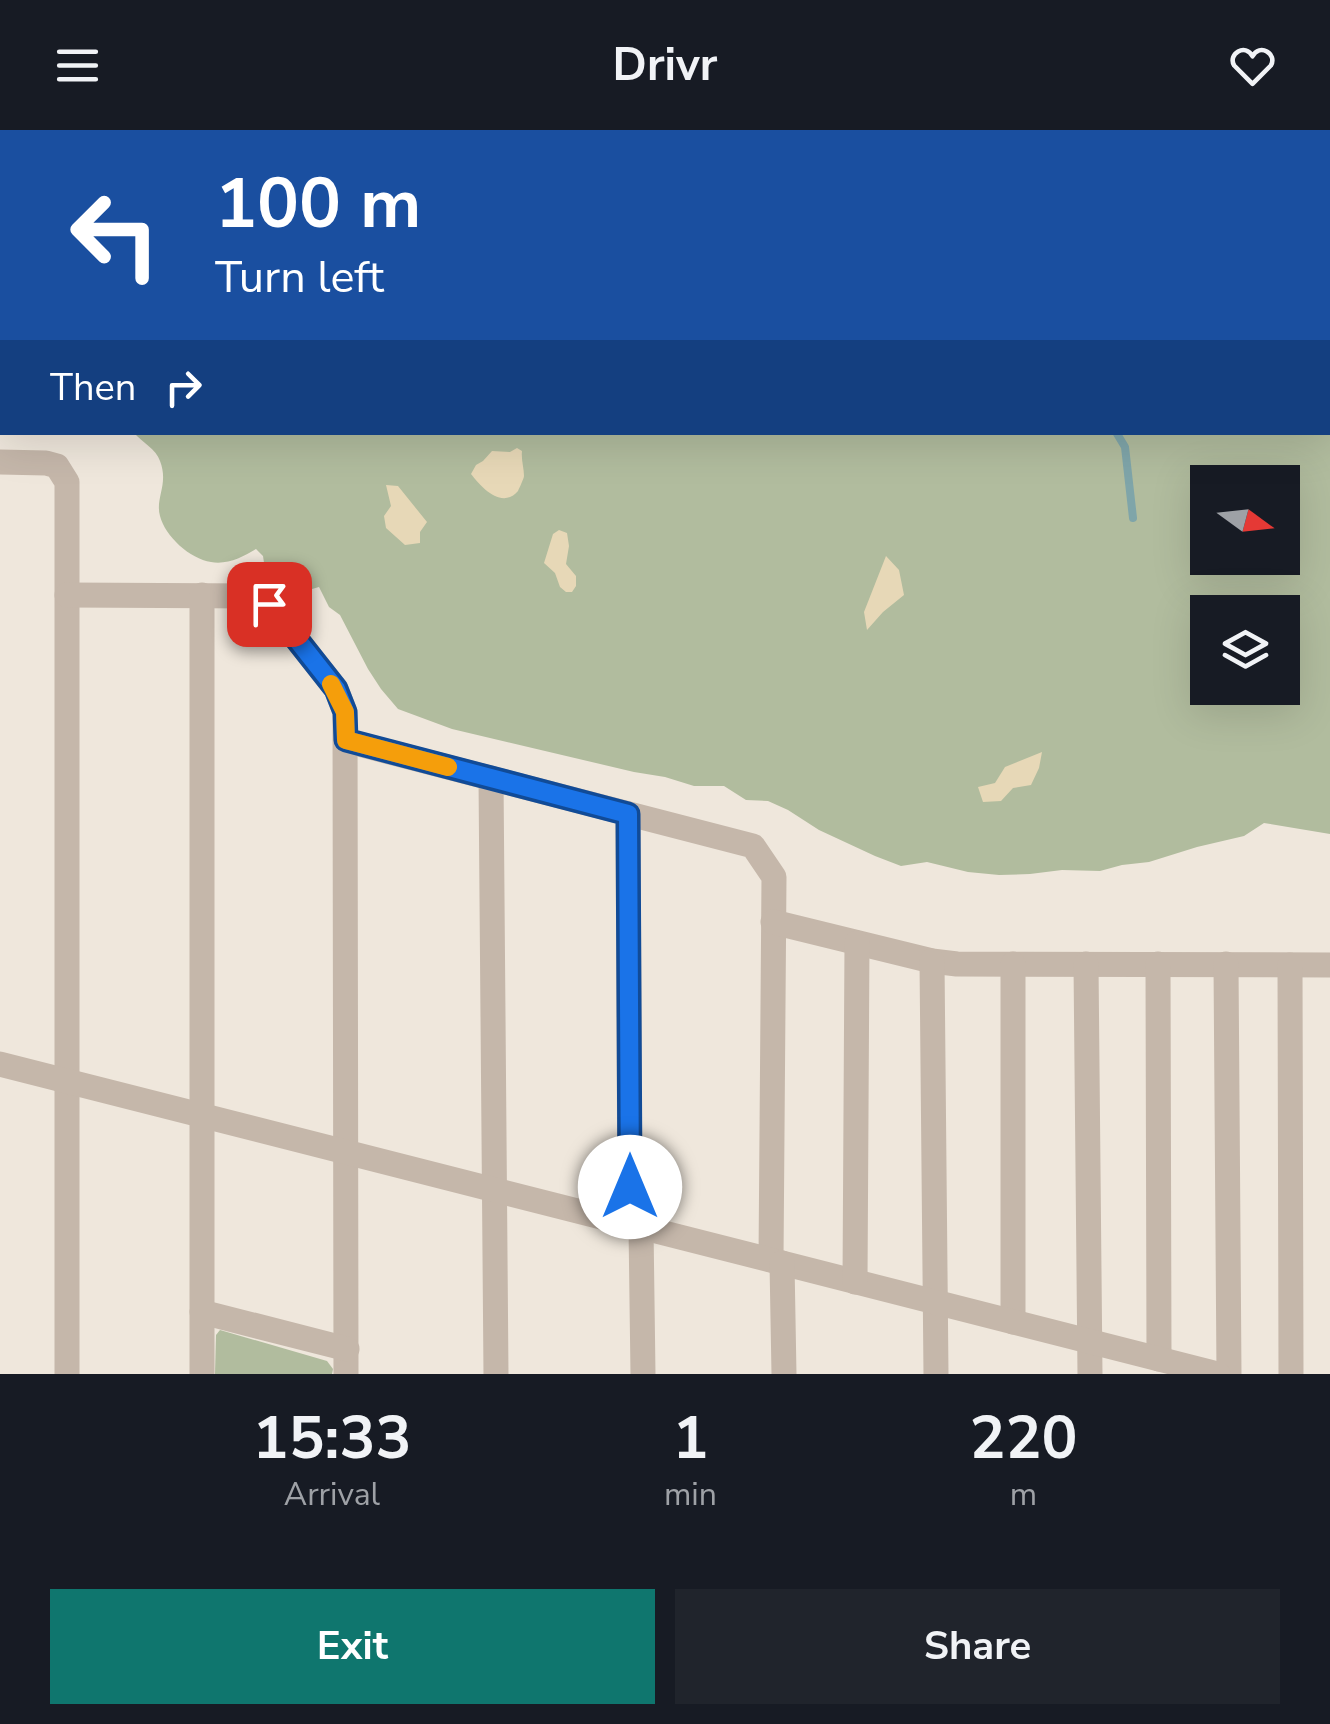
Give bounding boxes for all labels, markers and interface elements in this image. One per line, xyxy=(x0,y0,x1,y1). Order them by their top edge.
text: Drivr xyxy=(613,35,717,96)
icon: menu xyxy=(50,38,105,93)
icon: heart xyxy=(1225,38,1280,93)
text: 100 m xyxy=(215,156,421,252)
icon: left xyxy=(50,170,180,300)
text: Turn left xyxy=(215,247,384,308)
icon: right xyxy=(156,360,211,415)
text: Then xyxy=(50,362,136,413)
north arrow xyxy=(1190,465,1300,575)
map controls xyxy=(1190,465,1300,705)
pin xyxy=(227,562,312,647)
icon: arrive xyxy=(242,577,297,632)
button: layers xyxy=(1190,595,1300,705)
position arrow xyxy=(578,1135,682,1239)
text: 15:33 xyxy=(253,1397,411,1479)
text: 1 xyxy=(672,1397,708,1479)
text: 220 xyxy=(969,1397,1077,1479)
text: Arrival xyxy=(284,1473,380,1516)
text: min xyxy=(664,1473,717,1516)
text: m xyxy=(1010,1473,1037,1516)
button: Exit xyxy=(50,1589,655,1704)
button: Share xyxy=(675,1589,1280,1704)

